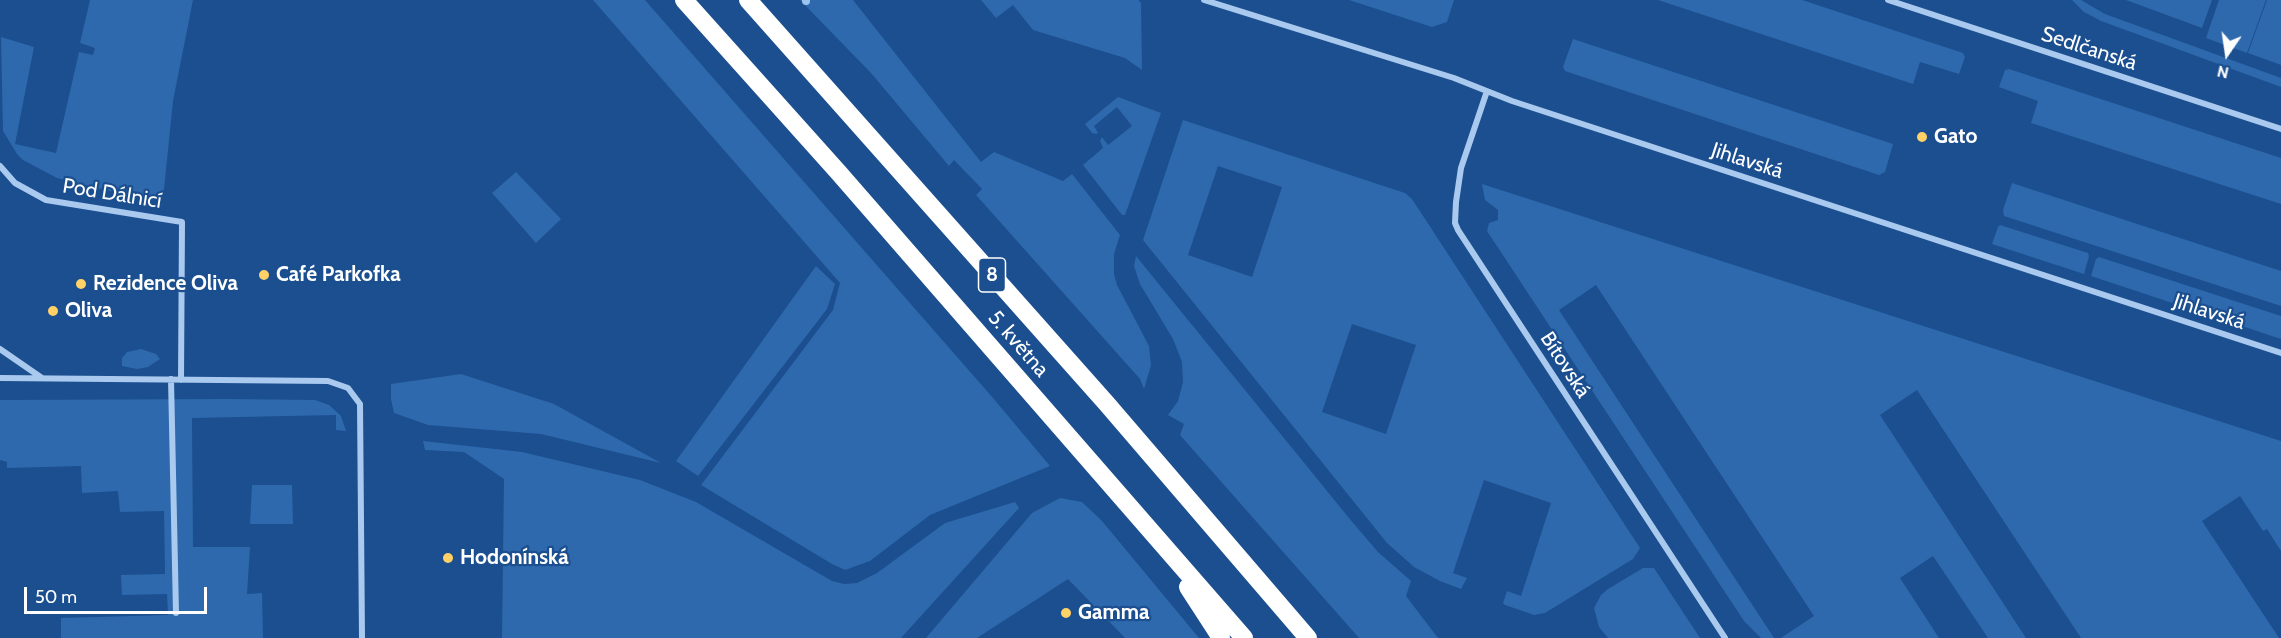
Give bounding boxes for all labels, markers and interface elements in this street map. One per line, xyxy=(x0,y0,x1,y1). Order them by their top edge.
street label: Sedlčanská xyxy=(2038,22,2140,76)
north arrow xyxy=(2197,24,2257,84)
text: N xyxy=(2215,61,2230,83)
place label: Gato xyxy=(1934,124,1977,150)
marker: Gato xyxy=(1915,130,1929,144)
street label: Jihlavská xyxy=(1708,138,1786,184)
street label: Pod Dálnicí xyxy=(61,174,163,214)
road number: 8 xyxy=(978,258,1006,292)
place label: Café Parkofka xyxy=(276,262,401,288)
marker: Café Parkofka xyxy=(257,268,271,282)
place label: Rezidence Oliva xyxy=(93,271,238,297)
marker: Rezidence Oliva xyxy=(74,277,88,291)
street label: Jihlavská xyxy=(2170,289,2248,335)
place label: Oliva xyxy=(65,298,112,324)
marker: Oliva xyxy=(46,304,60,318)
street label: 5. května xyxy=(982,306,1054,382)
street label: Bítovská xyxy=(1534,327,1596,403)
place label: Hodonínská xyxy=(460,545,569,571)
marker: Hodonínská xyxy=(441,551,455,565)
scale bar xyxy=(27,575,210,613)
text: 50 m xyxy=(35,586,77,608)
place label: Gamma xyxy=(1078,600,1149,626)
marker: Gamma xyxy=(1059,606,1073,620)

